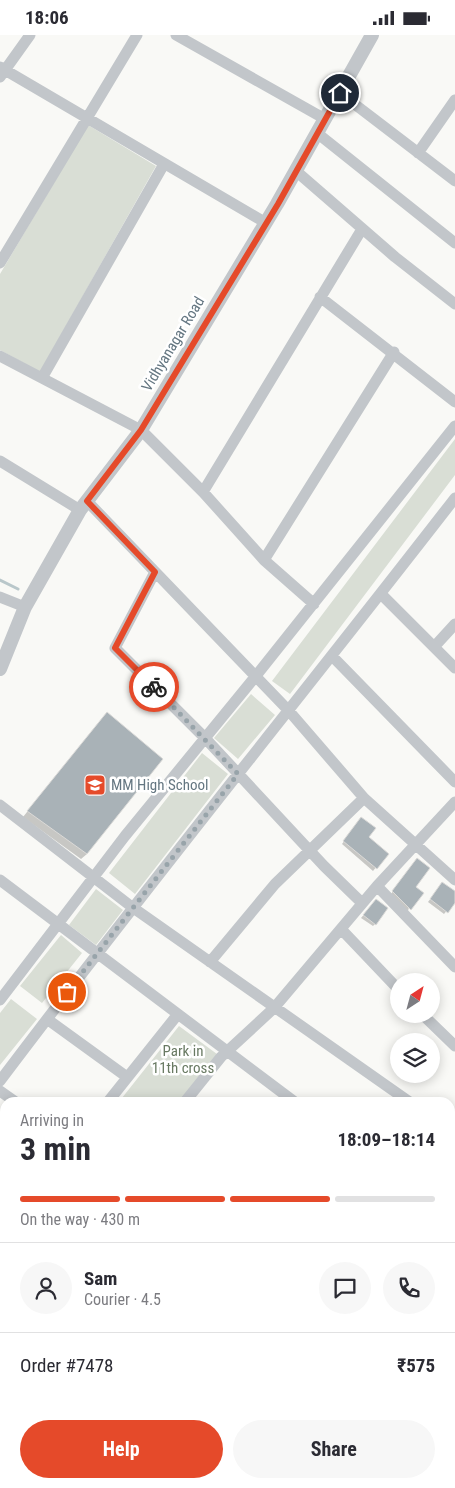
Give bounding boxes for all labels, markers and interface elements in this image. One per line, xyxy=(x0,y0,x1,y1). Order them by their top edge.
text: 18:06 xyxy=(25,6,69,29)
pin xyxy=(319,72,361,114)
icon: home xyxy=(326,79,354,107)
street label: Vidhyanagar Road xyxy=(138,293,208,395)
courier xyxy=(129,662,179,712)
icon: bike xyxy=(140,673,168,701)
school or university icon: MM High School xyxy=(83,773,107,797)
place label: MM High School xyxy=(111,776,208,794)
pin xyxy=(46,971,88,1013)
north arrow xyxy=(390,973,440,1023)
map controls xyxy=(390,973,440,1083)
icon: bag xyxy=(53,978,81,1006)
button: layers xyxy=(390,1033,440,1083)
park label: Park in 11th cross xyxy=(152,1042,214,1077)
text: Arriving in xyxy=(20,1111,84,1130)
text: 18:09–18:14 xyxy=(337,1128,435,1151)
text: 3 min xyxy=(20,1130,91,1168)
text: On the way · 430 m xyxy=(20,1210,140,1229)
button: person xyxy=(20,1262,72,1314)
button: chat xyxy=(319,1262,371,1314)
button: phone xyxy=(383,1262,435,1314)
text: Sam xyxy=(84,1267,117,1290)
text: Courier · 4.5 xyxy=(84,1290,161,1309)
text: Order #7478 xyxy=(20,1354,113,1377)
text: ₹575 xyxy=(397,1354,435,1377)
button: Help xyxy=(20,1420,223,1478)
button: Share xyxy=(233,1420,435,1478)

